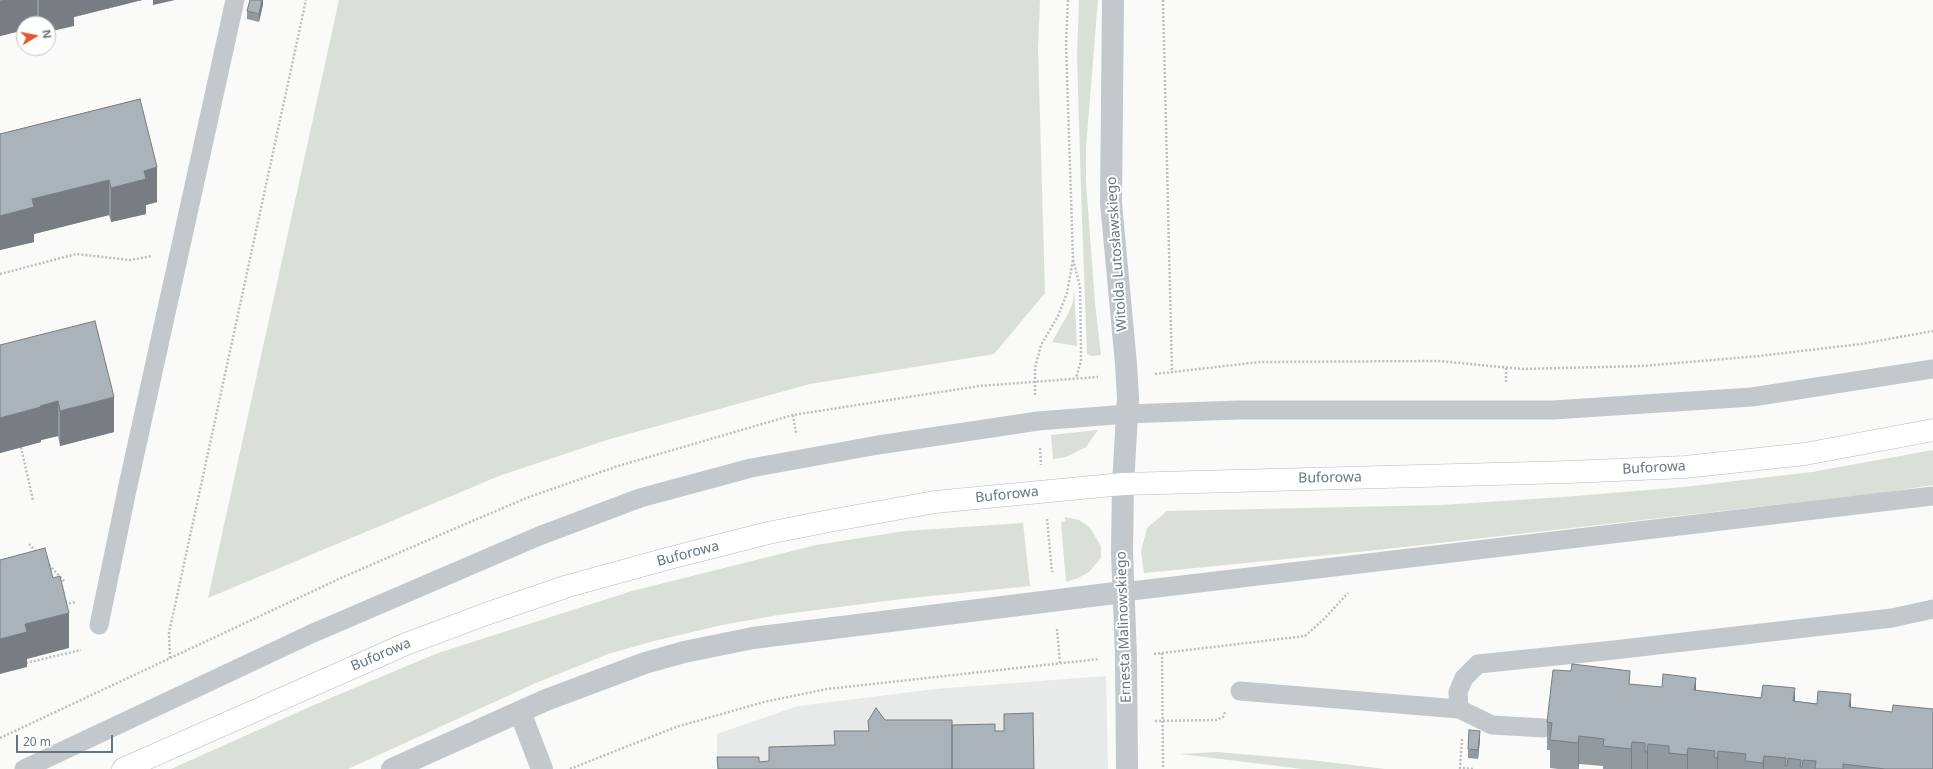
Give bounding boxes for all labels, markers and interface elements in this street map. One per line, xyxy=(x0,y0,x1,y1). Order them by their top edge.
north arrow xyxy=(16,16,56,56)
text: N xyxy=(39,28,55,40)
street label: Witolda Lutosławskiego xyxy=(1103,176,1131,332)
street label: Buforowa xyxy=(1622,458,1686,478)
street label: Buforowa xyxy=(1298,469,1362,487)
street label: Buforowa xyxy=(975,483,1039,507)
street label: Buforowa xyxy=(655,538,721,570)
street label: Ernesta Malinowskiego xyxy=(1113,551,1135,703)
street label: Buforowa xyxy=(348,635,414,675)
scale bar xyxy=(18,727,115,753)
text: 20 m xyxy=(23,733,51,750)

